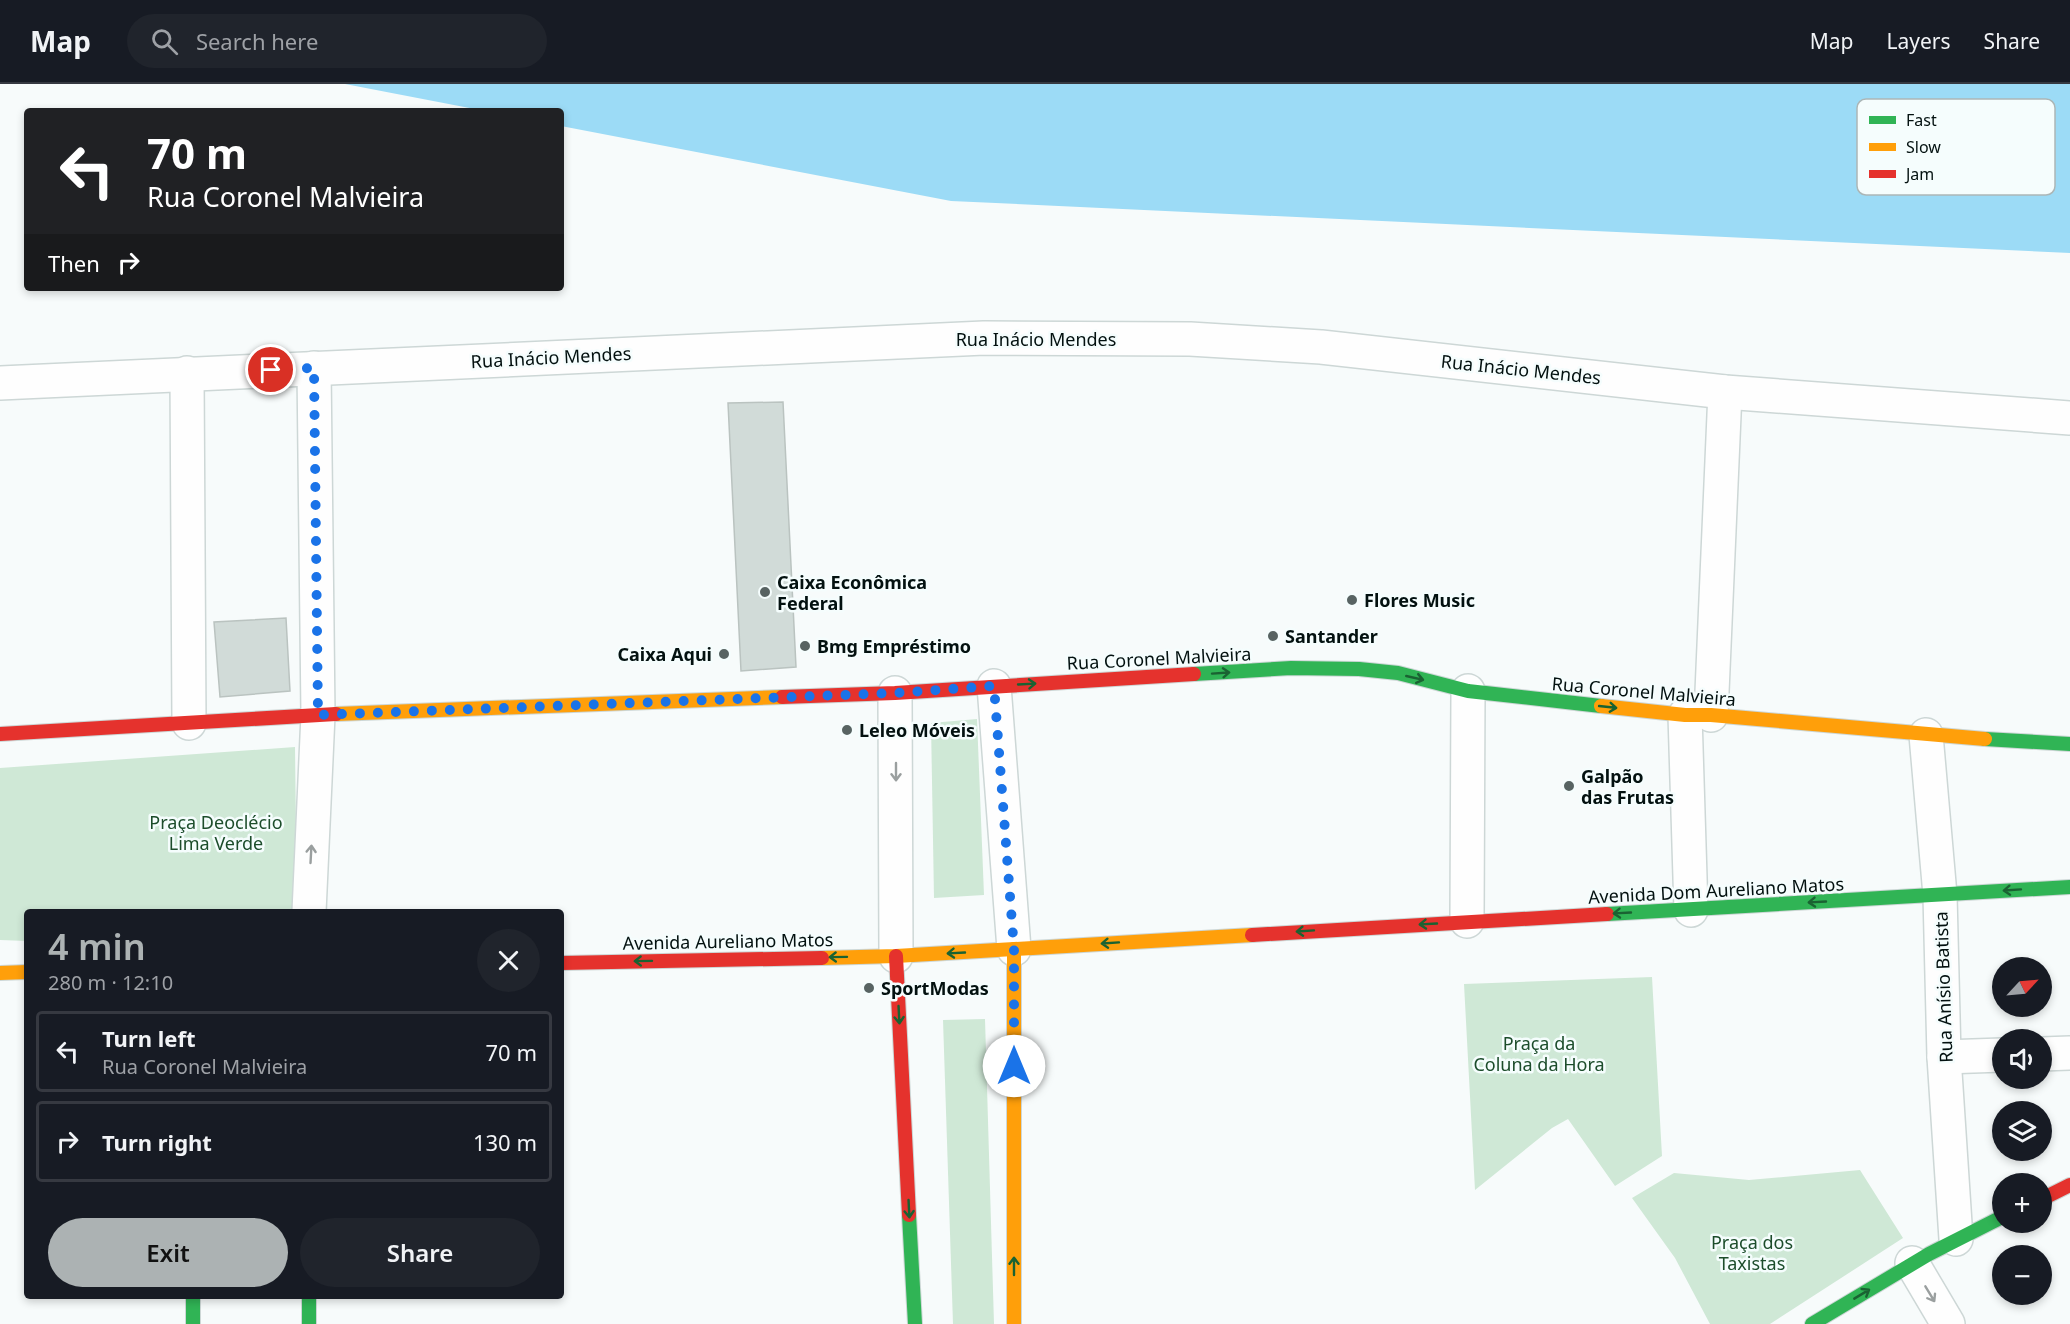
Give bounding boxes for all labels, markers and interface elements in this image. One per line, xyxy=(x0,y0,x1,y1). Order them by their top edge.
search box xyxy=(127,14,547,68)
text: Map xyxy=(30,22,91,60)
icon: search xyxy=(148,25,181,58)
text: Search here xyxy=(196,26,318,56)
text: Map xyxy=(1810,27,1854,55)
text: Layers xyxy=(1887,27,1951,55)
text: Share xyxy=(1984,27,2040,55)
legend xyxy=(1857,99,2055,195)
text: Fast xyxy=(1906,109,1937,131)
text: 70 m xyxy=(147,124,247,181)
icon: left xyxy=(48,132,126,210)
text: Slow xyxy=(1906,136,1941,158)
text: Jam xyxy=(1904,163,1934,185)
text: Rua Coronel Malvieira xyxy=(147,178,424,215)
icon: right xyxy=(112,246,145,279)
text: Then xyxy=(48,248,100,278)
street label: Rua Inácio Mendes xyxy=(956,327,1116,351)
street label: Rua Inácio Mendes xyxy=(470,341,632,373)
pin xyxy=(245,344,296,395)
street label: Rua Inácio Mendes xyxy=(1440,349,1602,389)
icon: arrive xyxy=(254,353,287,386)
place label: Caixa Econômica Federal xyxy=(777,570,927,615)
marker: Caixa Econômica Federal xyxy=(758,585,772,599)
place label: Flores Music xyxy=(1364,588,1475,612)
marker: Flores Music xyxy=(1345,593,1359,607)
place label: Santander xyxy=(1285,624,1378,648)
marker: Santander xyxy=(1266,629,1280,643)
place label: Bmg Empréstimo xyxy=(817,634,971,658)
marker: Bmg Empréstimo xyxy=(798,639,812,653)
street label: Rua Coronel Malvieira xyxy=(1066,641,1252,675)
place label: Caixa Aqui xyxy=(618,642,712,666)
marker: Caixa Aqui xyxy=(717,647,731,661)
one-way arrow xyxy=(1211,667,1231,678)
street label: Rua Coronel Malvieira xyxy=(1551,671,1737,711)
one-way arrow xyxy=(1406,672,1425,684)
one-way arrow xyxy=(1016,679,1036,690)
one-way arrow xyxy=(1597,702,1617,713)
place label: Leleo Móveis xyxy=(859,718,975,742)
marker: Leleo Móveis xyxy=(840,723,854,737)
one-way arrow xyxy=(890,762,901,782)
place label: Galpão das Frutas xyxy=(1581,764,1674,809)
marker: Galpão das Frutas xyxy=(1562,779,1576,793)
park label: Praça Deoclécio Lima Verde xyxy=(149,810,283,855)
one-way arrow xyxy=(306,844,317,864)
street label: Avenida Dom Aureliano Matos xyxy=(1587,871,1845,909)
one-way arrow xyxy=(2002,885,2022,896)
one-way arrow xyxy=(1807,897,1827,908)
one-way arrow xyxy=(1613,908,1633,919)
street label: Rua Anísio Batista xyxy=(1928,911,1958,1063)
one-way arrow xyxy=(1418,918,1438,929)
text: 4 min xyxy=(48,922,146,971)
one-way arrow xyxy=(1295,926,1315,937)
street label: Avenida Aureliano Matos xyxy=(622,927,834,955)
button: close xyxy=(477,929,540,992)
one-way arrow xyxy=(1101,938,1120,949)
one-way arrow xyxy=(947,947,967,958)
one-way arrow xyxy=(828,952,848,963)
one-way arrow xyxy=(633,955,653,967)
north arrow xyxy=(1992,957,2052,1017)
map controls xyxy=(1992,957,2052,1305)
text: 280 m · 12:10 xyxy=(48,969,173,996)
place label: SportModas xyxy=(881,976,989,1000)
marker: SportModas xyxy=(862,981,876,995)
one-way arrow xyxy=(894,1004,905,1024)
text: Turn left xyxy=(102,1023,196,1053)
button: sound xyxy=(1992,1029,2052,1089)
park label: Praça da Coluna da Hora xyxy=(1473,1031,1605,1076)
position arrow xyxy=(982,1034,1046,1098)
icon: left xyxy=(51,1035,84,1068)
text: 70 m xyxy=(486,1037,537,1067)
text: Rua Coronel Malvieira xyxy=(102,1053,307,1080)
button: layers xyxy=(1992,1101,2052,1161)
icon: right xyxy=(51,1125,84,1158)
text: Turn right xyxy=(102,1127,212,1157)
text: 130 m xyxy=(473,1127,537,1157)
button: + xyxy=(1992,1173,2052,1233)
one-way arrow xyxy=(904,1199,915,1219)
button: Exit xyxy=(48,1218,288,1287)
button: Share xyxy=(300,1218,540,1287)
park label: Praça dos Taxistas xyxy=(1711,1230,1793,1275)
button: − xyxy=(1992,1245,2052,1305)
one-way arrow xyxy=(1008,1256,1020,1276)
one-way arrow xyxy=(1924,1285,1936,1302)
one-way arrow xyxy=(1853,1287,1870,1299)

